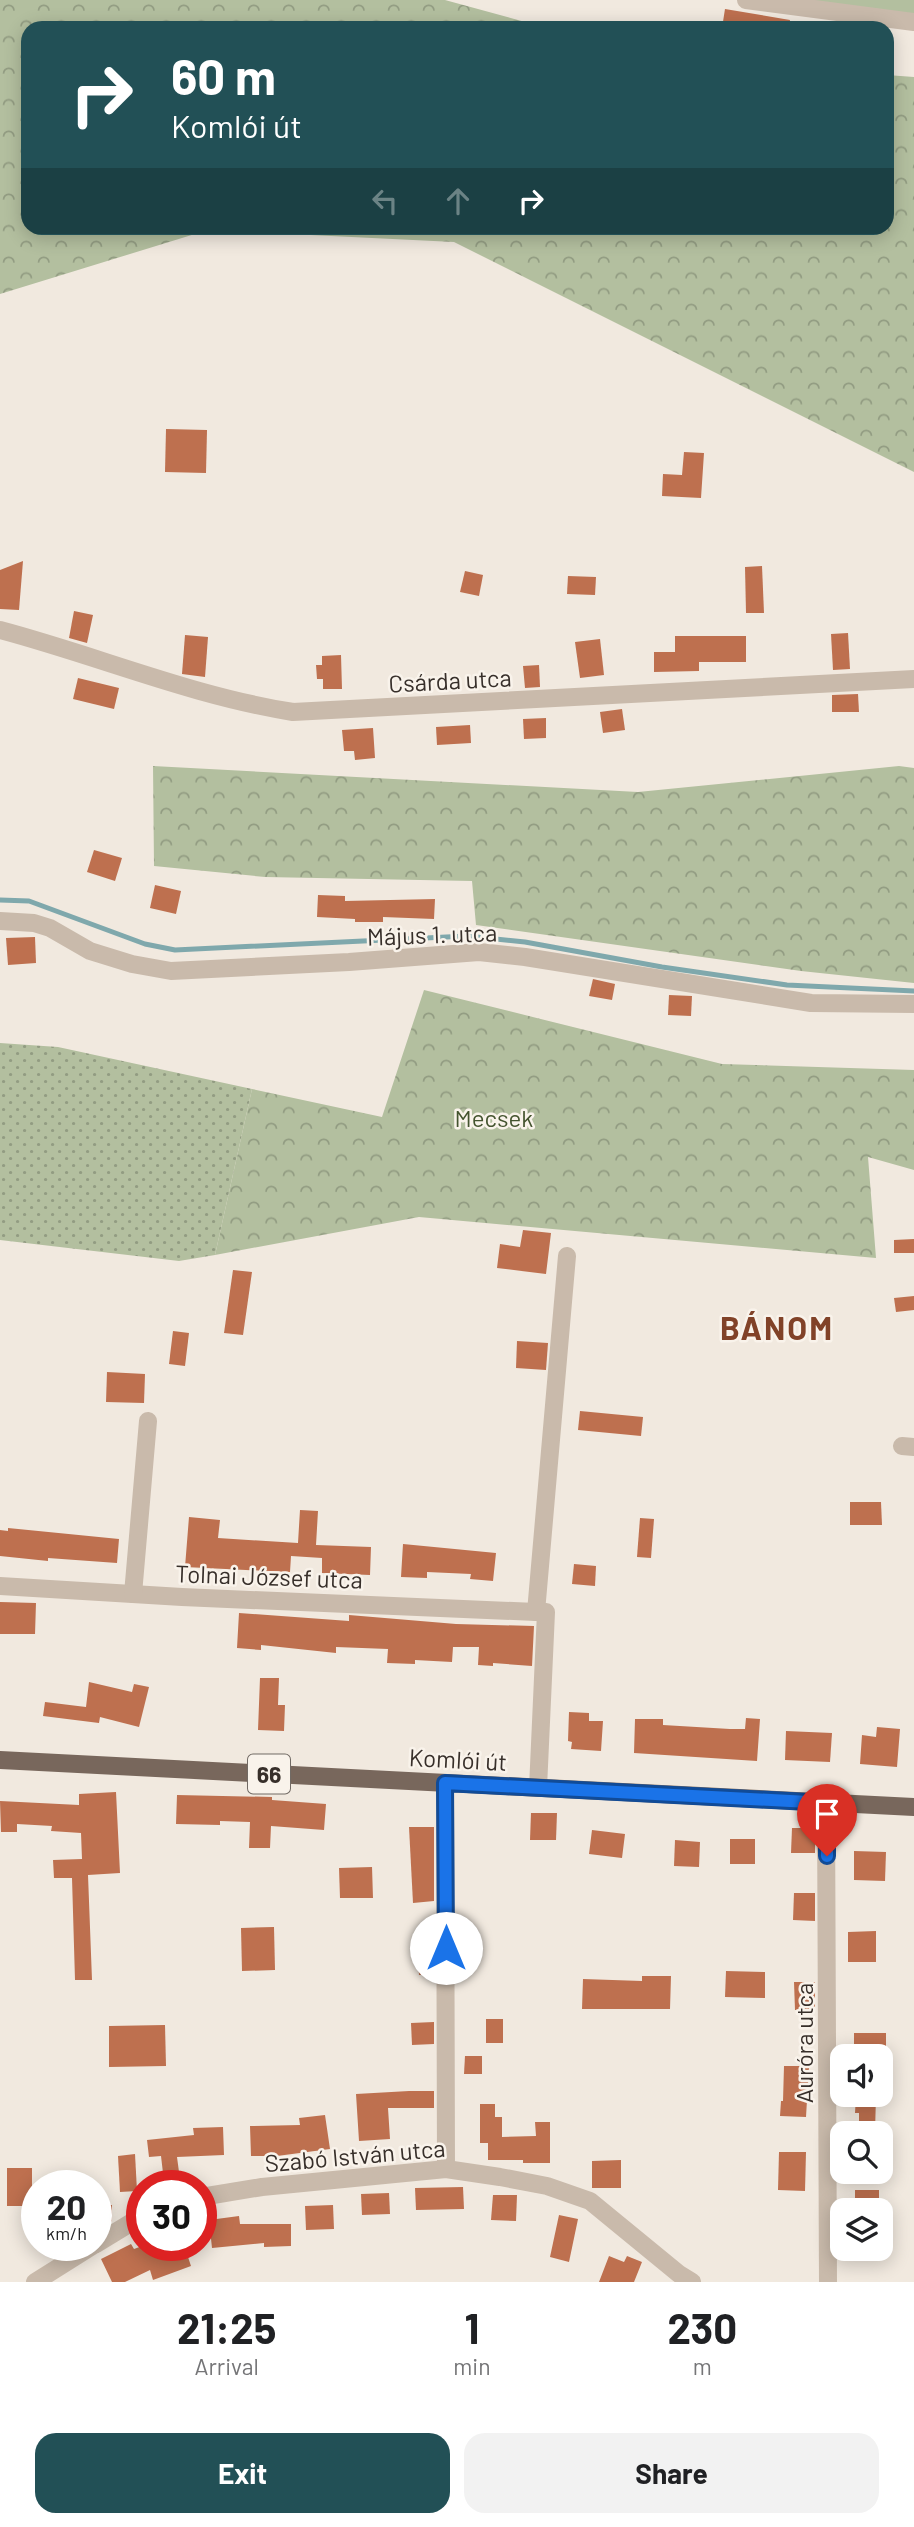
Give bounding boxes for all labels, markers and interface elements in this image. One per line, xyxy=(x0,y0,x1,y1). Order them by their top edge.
text: 60 m xyxy=(171,46,276,105)
icon: right xyxy=(56,49,147,140)
text: Komlói út xyxy=(171,106,302,144)
icon: left xyxy=(366,182,404,220)
icon: ahead xyxy=(439,182,477,220)
icon: right xyxy=(512,182,550,220)
street label: Csárda utca xyxy=(388,662,512,698)
street label: Május 1. utca xyxy=(366,917,498,951)
park label: Mecsek xyxy=(455,1103,533,1132)
district label: BÁNOM xyxy=(720,1308,834,1346)
street label: Tolnai József utca xyxy=(175,1558,363,1594)
street label: Komlói út xyxy=(408,1742,508,1776)
road number: 66 xyxy=(248,1754,290,1794)
pin xyxy=(797,1784,857,1856)
icon: arrive xyxy=(808,1795,846,1833)
position arrow xyxy=(409,1911,483,1985)
street label: Auróra utca xyxy=(789,1983,818,2103)
map controls xyxy=(830,2044,893,2261)
button: sound xyxy=(830,2044,893,2107)
button: search xyxy=(830,2121,893,2184)
street label: Szabó István utca xyxy=(264,2133,446,2177)
speed limit sign: 30 xyxy=(126,2170,217,2261)
text: 20 xyxy=(47,2185,86,2227)
button: layers xyxy=(830,2198,893,2261)
text: km/h xyxy=(46,2222,87,2244)
text: 21:25 xyxy=(177,2302,276,2352)
text: 1 xyxy=(465,2302,479,2352)
text: 230 xyxy=(668,2302,737,2352)
text: Arrival xyxy=(195,2352,259,2380)
text: min xyxy=(453,2352,491,2380)
text: m xyxy=(693,2352,712,2380)
button: Exit xyxy=(35,2433,450,2513)
button: Share xyxy=(464,2433,879,2513)

